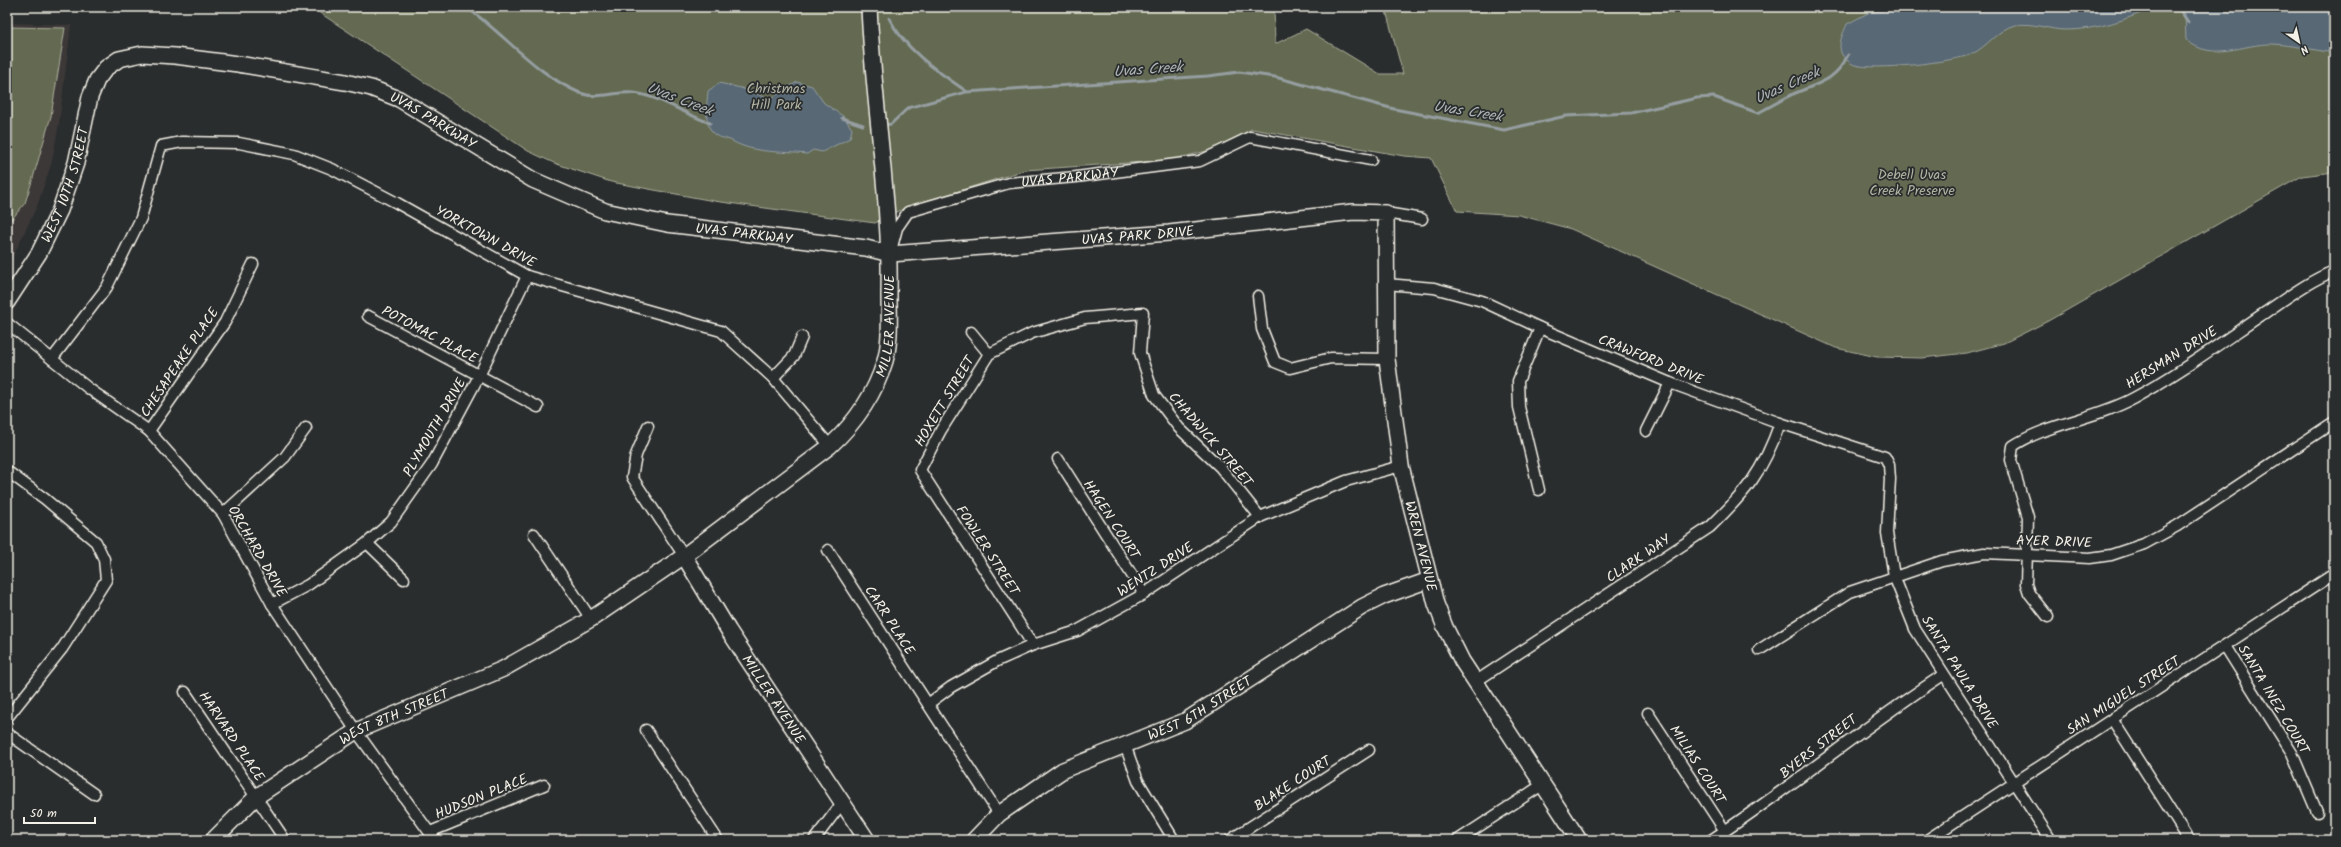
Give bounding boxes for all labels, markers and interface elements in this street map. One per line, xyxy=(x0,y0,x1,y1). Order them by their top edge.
north arrow xyxy=(2279,22,2319,62)
text: N xyxy=(2296,40,2312,59)
water label: Uvas Creek xyxy=(1113,55,1185,84)
water label: Uvas Creek xyxy=(1751,60,1826,111)
water label: Uvas Creek xyxy=(643,76,718,124)
park label: Christmas Hill Park xyxy=(747,78,805,116)
street label: UVAS PARKWAY xyxy=(386,86,481,156)
water label: Uvas Creek xyxy=(1432,95,1506,130)
street label: WEST 10TH STREET xyxy=(36,124,96,246)
street label: UVAS PARKWAY xyxy=(1020,162,1120,194)
park label: Debell Uvas Creek Preserve xyxy=(1869,164,1955,202)
street label: YORKTOWN DRIVE xyxy=(431,200,541,274)
street label: UVAS PARKWAY xyxy=(694,218,795,251)
street label: UVAS PARK DRIVE xyxy=(1081,220,1196,252)
street label: MILLER AVENUE xyxy=(870,274,901,381)
street label: POTOMAC PLACE xyxy=(378,300,482,370)
street label: CHESAPEAKE PLACE xyxy=(135,302,225,422)
street label: HERSMAN DRIVE xyxy=(2121,320,2223,395)
street label: CRAWFORD DRIVE xyxy=(1595,329,1707,391)
street label: HOXETT STREET xyxy=(909,351,981,451)
street label: PLYMOUTH DRIVE xyxy=(398,373,473,481)
street label: CHADWICK STREET xyxy=(1163,387,1259,493)
street label: HAGEN COURT xyxy=(1077,476,1146,565)
street label: WREN AVENUE xyxy=(1398,499,1443,595)
street label: ORCHARD DRIVE xyxy=(222,501,293,602)
street label: FOWLER STREET xyxy=(950,501,1025,601)
street label: CLARK WAY xyxy=(1602,528,1676,589)
street label: AYER DRIVE xyxy=(2016,530,2093,554)
street label: WENTZ DRIVE xyxy=(1113,536,1199,603)
street label: CARR PLACE xyxy=(858,581,920,660)
street label: SANTA PAULA DRIVE xyxy=(1915,611,2003,734)
street label: SANTA INEZ COURT xyxy=(2232,641,2315,760)
street label: SAN MIGUEL STREET xyxy=(2062,650,2186,741)
street label: MILLER AVENUE xyxy=(736,651,811,749)
street label: WEST 6TH STREET xyxy=(1144,670,1258,747)
street label: WEST 8TH STREET xyxy=(335,683,453,751)
street label: HARVARD PLACE xyxy=(193,687,270,787)
street label: BYERS STREET xyxy=(1775,708,1863,784)
street label: MILIAS COURT xyxy=(1663,721,1732,810)
street label: BLAKE COURT xyxy=(1250,750,1337,817)
street label: HUDSON PLACE xyxy=(432,768,532,826)
scale bar xyxy=(24,799,95,825)
text: 50 m xyxy=(30,804,57,823)

